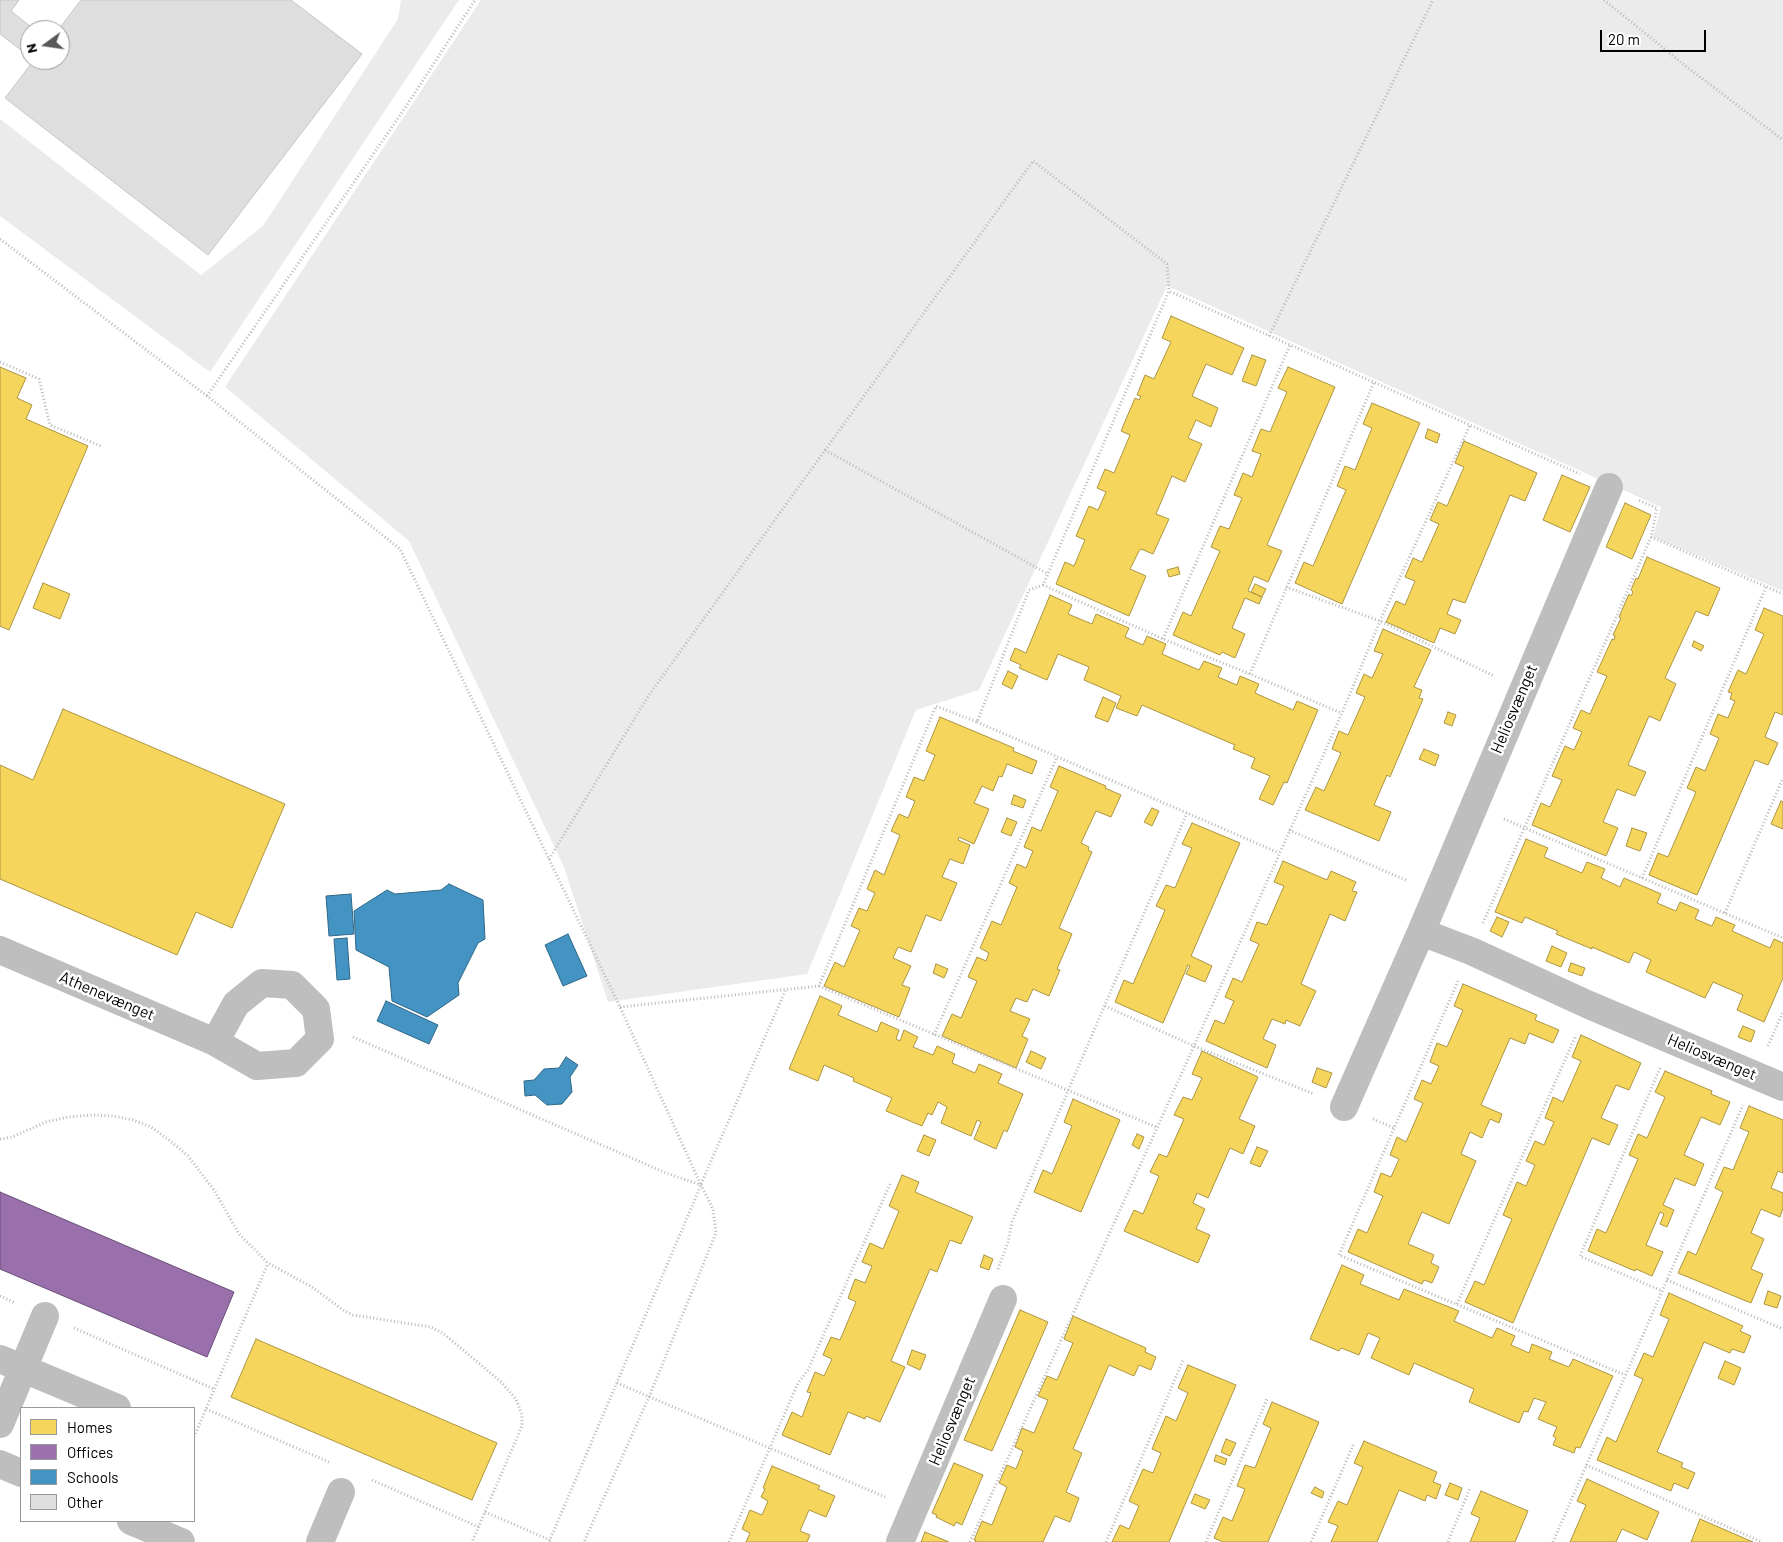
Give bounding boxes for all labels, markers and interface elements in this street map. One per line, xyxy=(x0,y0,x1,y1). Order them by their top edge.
north arrow xyxy=(20,20,70,70)
scale bar xyxy=(1603,20,1709,52)
text: 20 m xyxy=(1608,30,1640,48)
text: N xyxy=(22,42,40,55)
street label: Heliosvænget xyxy=(1487,662,1541,756)
street label: Athenevænget xyxy=(57,967,157,1025)
street label: Heliosvænget xyxy=(1665,1030,1759,1084)
street label: Heliosvænget xyxy=(925,1374,979,1468)
legend xyxy=(20,1407,195,1522)
text: Homes xyxy=(67,1418,112,1436)
text: Offices xyxy=(67,1443,113,1461)
text: Schools xyxy=(67,1468,119,1486)
text: Other xyxy=(67,1493,103,1511)

